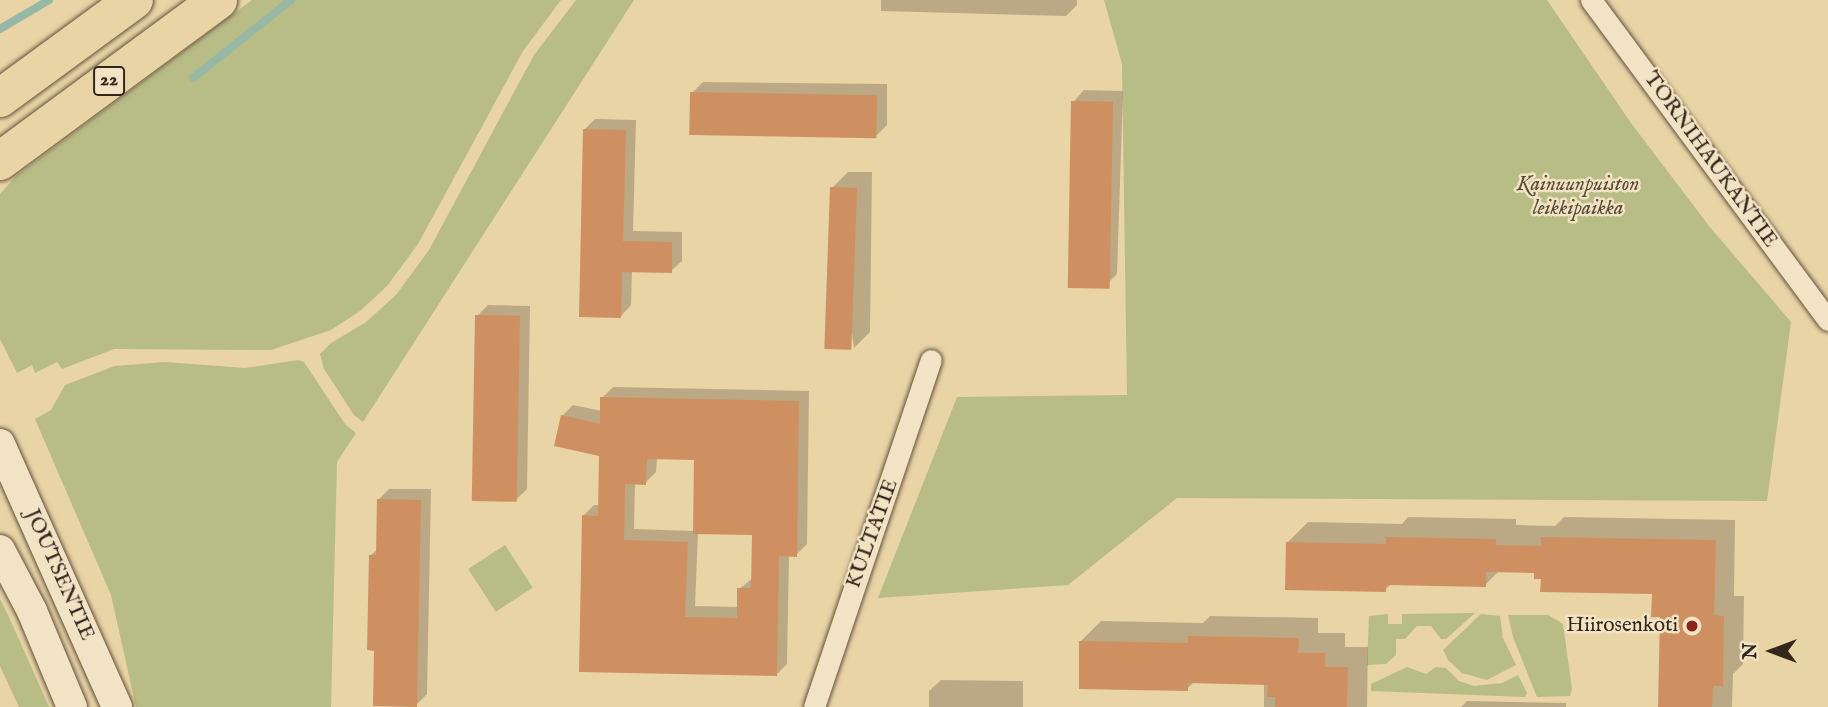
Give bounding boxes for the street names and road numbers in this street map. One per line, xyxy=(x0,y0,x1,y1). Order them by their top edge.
road number: 22 xyxy=(92,66,126,96)
street label: TORNIHAUKANTIE xyxy=(1638,67,1782,253)
street label: KULTATIE xyxy=(842,476,904,592)
street label: JOUTSENTIE xyxy=(19,505,99,645)

